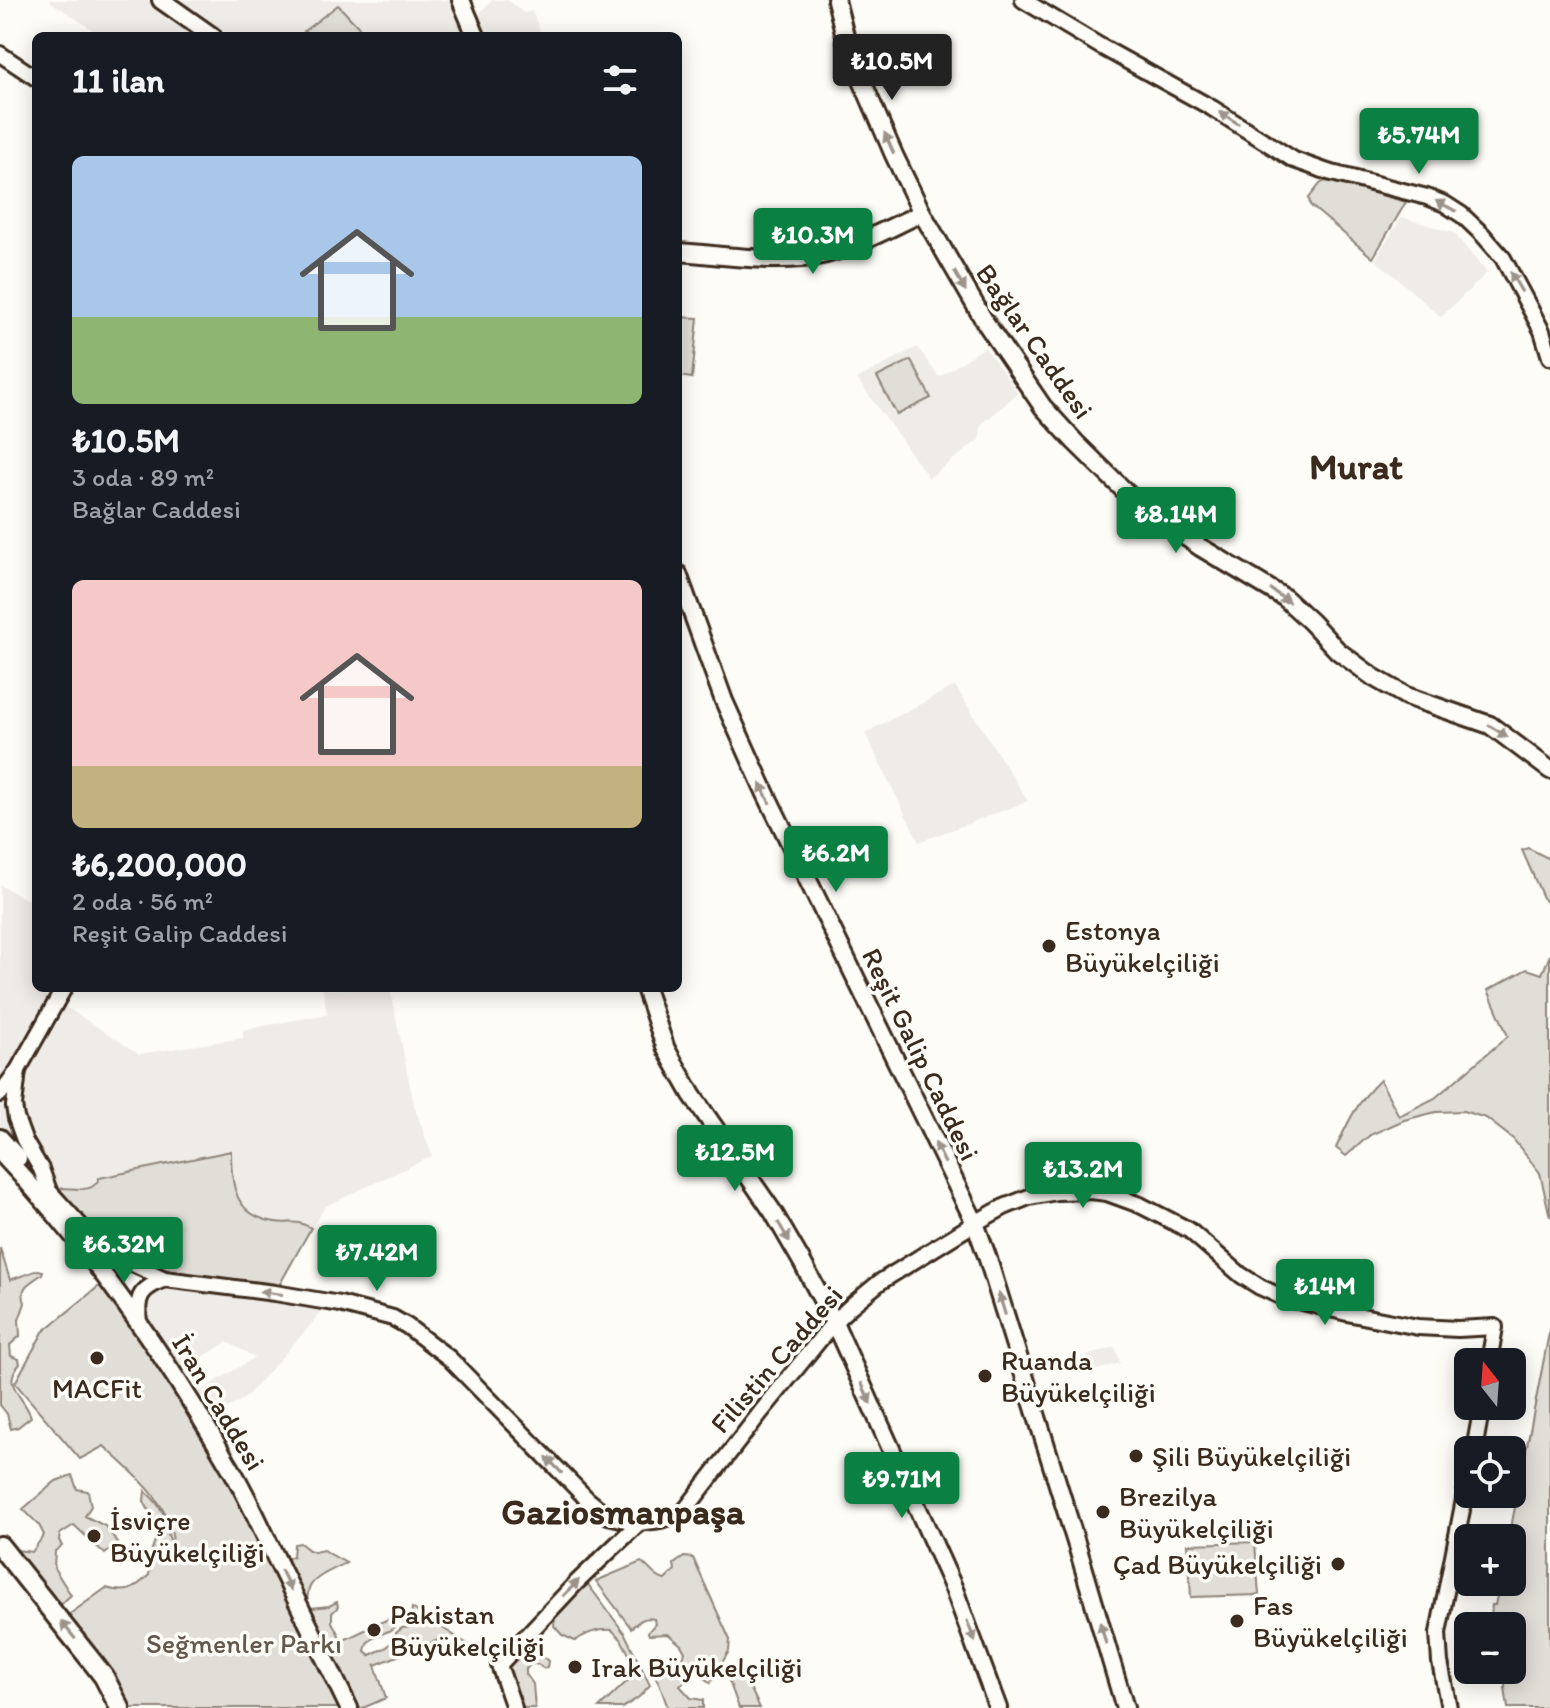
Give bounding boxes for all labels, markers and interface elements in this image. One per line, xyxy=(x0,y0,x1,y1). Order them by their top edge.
pin: ₺10.5M xyxy=(827,34,957,102)
text: ₺10.5M xyxy=(851,44,933,76)
icon: filters xyxy=(598,58,642,102)
text: 11 ilan xyxy=(72,60,164,101)
pin: ₺5.74M xyxy=(1354,108,1484,176)
one-way arrow xyxy=(1218,111,1239,126)
text: ₺5.74M xyxy=(1378,118,1461,150)
one-way arrow xyxy=(882,131,895,154)
one-way arrow xyxy=(1434,199,1457,213)
icon: home xyxy=(285,208,429,352)
pin: ₺10.3M xyxy=(748,208,878,276)
text: ₺10.3M xyxy=(771,218,855,250)
street label: Bağlar Caddesi xyxy=(969,257,1101,425)
one-way arrow xyxy=(953,270,967,292)
one-way arrow xyxy=(1510,270,1524,293)
text: ₺10.5M xyxy=(72,420,180,461)
district label: Murat xyxy=(1309,445,1403,488)
text: 3 oda · 89 m² xyxy=(72,461,214,493)
pin: ₺8.14M xyxy=(1111,487,1241,555)
text: Bağlar Caddesi xyxy=(72,493,241,525)
text: ₺8.14M xyxy=(1135,497,1217,529)
one-way arrow xyxy=(1270,588,1291,603)
icon: home xyxy=(285,632,429,776)
one-way arrow xyxy=(1487,723,1508,738)
one-way arrow xyxy=(758,782,772,805)
pin: ₺6.2M xyxy=(780,826,892,894)
text: ₺6.2M xyxy=(802,836,870,868)
text: ₺6,200,000 xyxy=(72,844,247,885)
text: 2 oda · 56 m² xyxy=(72,885,213,917)
place label: Estonya Büyükelçiliği xyxy=(1065,913,1220,979)
text: Reşit Galip Caddesi xyxy=(72,917,288,949)
marker: Estonya Büyükelçiliği xyxy=(1040,937,1058,955)
street label: Reşit Galip Caddesi xyxy=(855,942,987,1166)
pin: ₺12.5M xyxy=(670,1125,800,1193)
text: ₺12.5M xyxy=(695,1135,775,1167)
one-way arrow xyxy=(933,1142,947,1165)
pin: ₺13.2M xyxy=(1018,1142,1148,1210)
text: ₺13.2M xyxy=(1043,1152,1123,1184)
pin: ₺6.32M xyxy=(59,1217,189,1285)
one-way arrow xyxy=(777,1221,791,1243)
pin: ₺7.42M xyxy=(312,1225,442,1293)
text: ₺6.32M xyxy=(83,1227,165,1259)
text: ₺7.42M xyxy=(335,1235,419,1267)
pin: ₺14M xyxy=(1278,1259,1372,1327)
text: ₺14M xyxy=(1294,1269,1356,1301)
street label: Filistin Caddesi xyxy=(703,1278,849,1440)
one-way arrow xyxy=(258,1286,283,1299)
one-way arrow xyxy=(995,1292,1008,1316)
street label: İran Caddesi xyxy=(165,1328,273,1476)
place label: Ruanda Büyükelçiliği xyxy=(1001,1343,1156,1409)
north arrow xyxy=(1454,1348,1526,1420)
map controls xyxy=(1454,1348,1526,1684)
marker: MACFit xyxy=(88,1349,106,1367)
marker: Ruanda Büyükelçiliği xyxy=(976,1367,994,1385)
place label: MACFit xyxy=(52,1371,142,1405)
one-way arrow xyxy=(859,1382,873,1405)
button: locate xyxy=(1454,1436,1526,1508)
place label: Şili Büyükelçiliği xyxy=(1152,1439,1351,1473)
marker: Şili Büyükelçiliği xyxy=(1127,1447,1145,1465)
pin: ₺9.71M xyxy=(837,1452,967,1520)
one-way arrow xyxy=(545,1456,564,1475)
text: ₺9.71M xyxy=(862,1462,942,1494)
place label: Brezilya Büyükelçiliği xyxy=(1119,1479,1274,1545)
district label: Gaziosmanpaşa xyxy=(501,1490,745,1533)
place label: İsviçre Büyükelçiliği xyxy=(110,1503,265,1569)
marker: Brezilya Büyükelçiliği xyxy=(1094,1503,1112,1521)
button: + xyxy=(1454,1524,1526,1596)
marker: İsviçre Büyükelçiliği xyxy=(85,1527,103,1545)
place label: Çad Büyükelçiliği xyxy=(1113,1547,1322,1581)
marker: Çad Büyükelçiliği xyxy=(1329,1555,1347,1573)
one-way arrow xyxy=(279,1568,293,1591)
one-way arrow xyxy=(562,1579,580,1598)
place label: Fas Büyükelçiliği xyxy=(1253,1588,1408,1654)
place label: Pakistan Büyükelçiliği xyxy=(390,1597,545,1663)
marker: Fas Büyükelçiliği xyxy=(1228,1612,1246,1630)
button: − xyxy=(1454,1612,1526,1684)
one-way arrow xyxy=(965,1619,978,1643)
one-way arrow xyxy=(60,1620,76,1640)
marker: Pakistan Büyükelçiliği xyxy=(365,1621,383,1639)
one-way arrow xyxy=(1096,1621,1109,1645)
park label: Seğmenler Parkı xyxy=(146,1626,342,1660)
place label: Irak Büyükelçiliği xyxy=(591,1650,802,1684)
marker: Irak Büyükelçiliği xyxy=(566,1658,584,1676)

